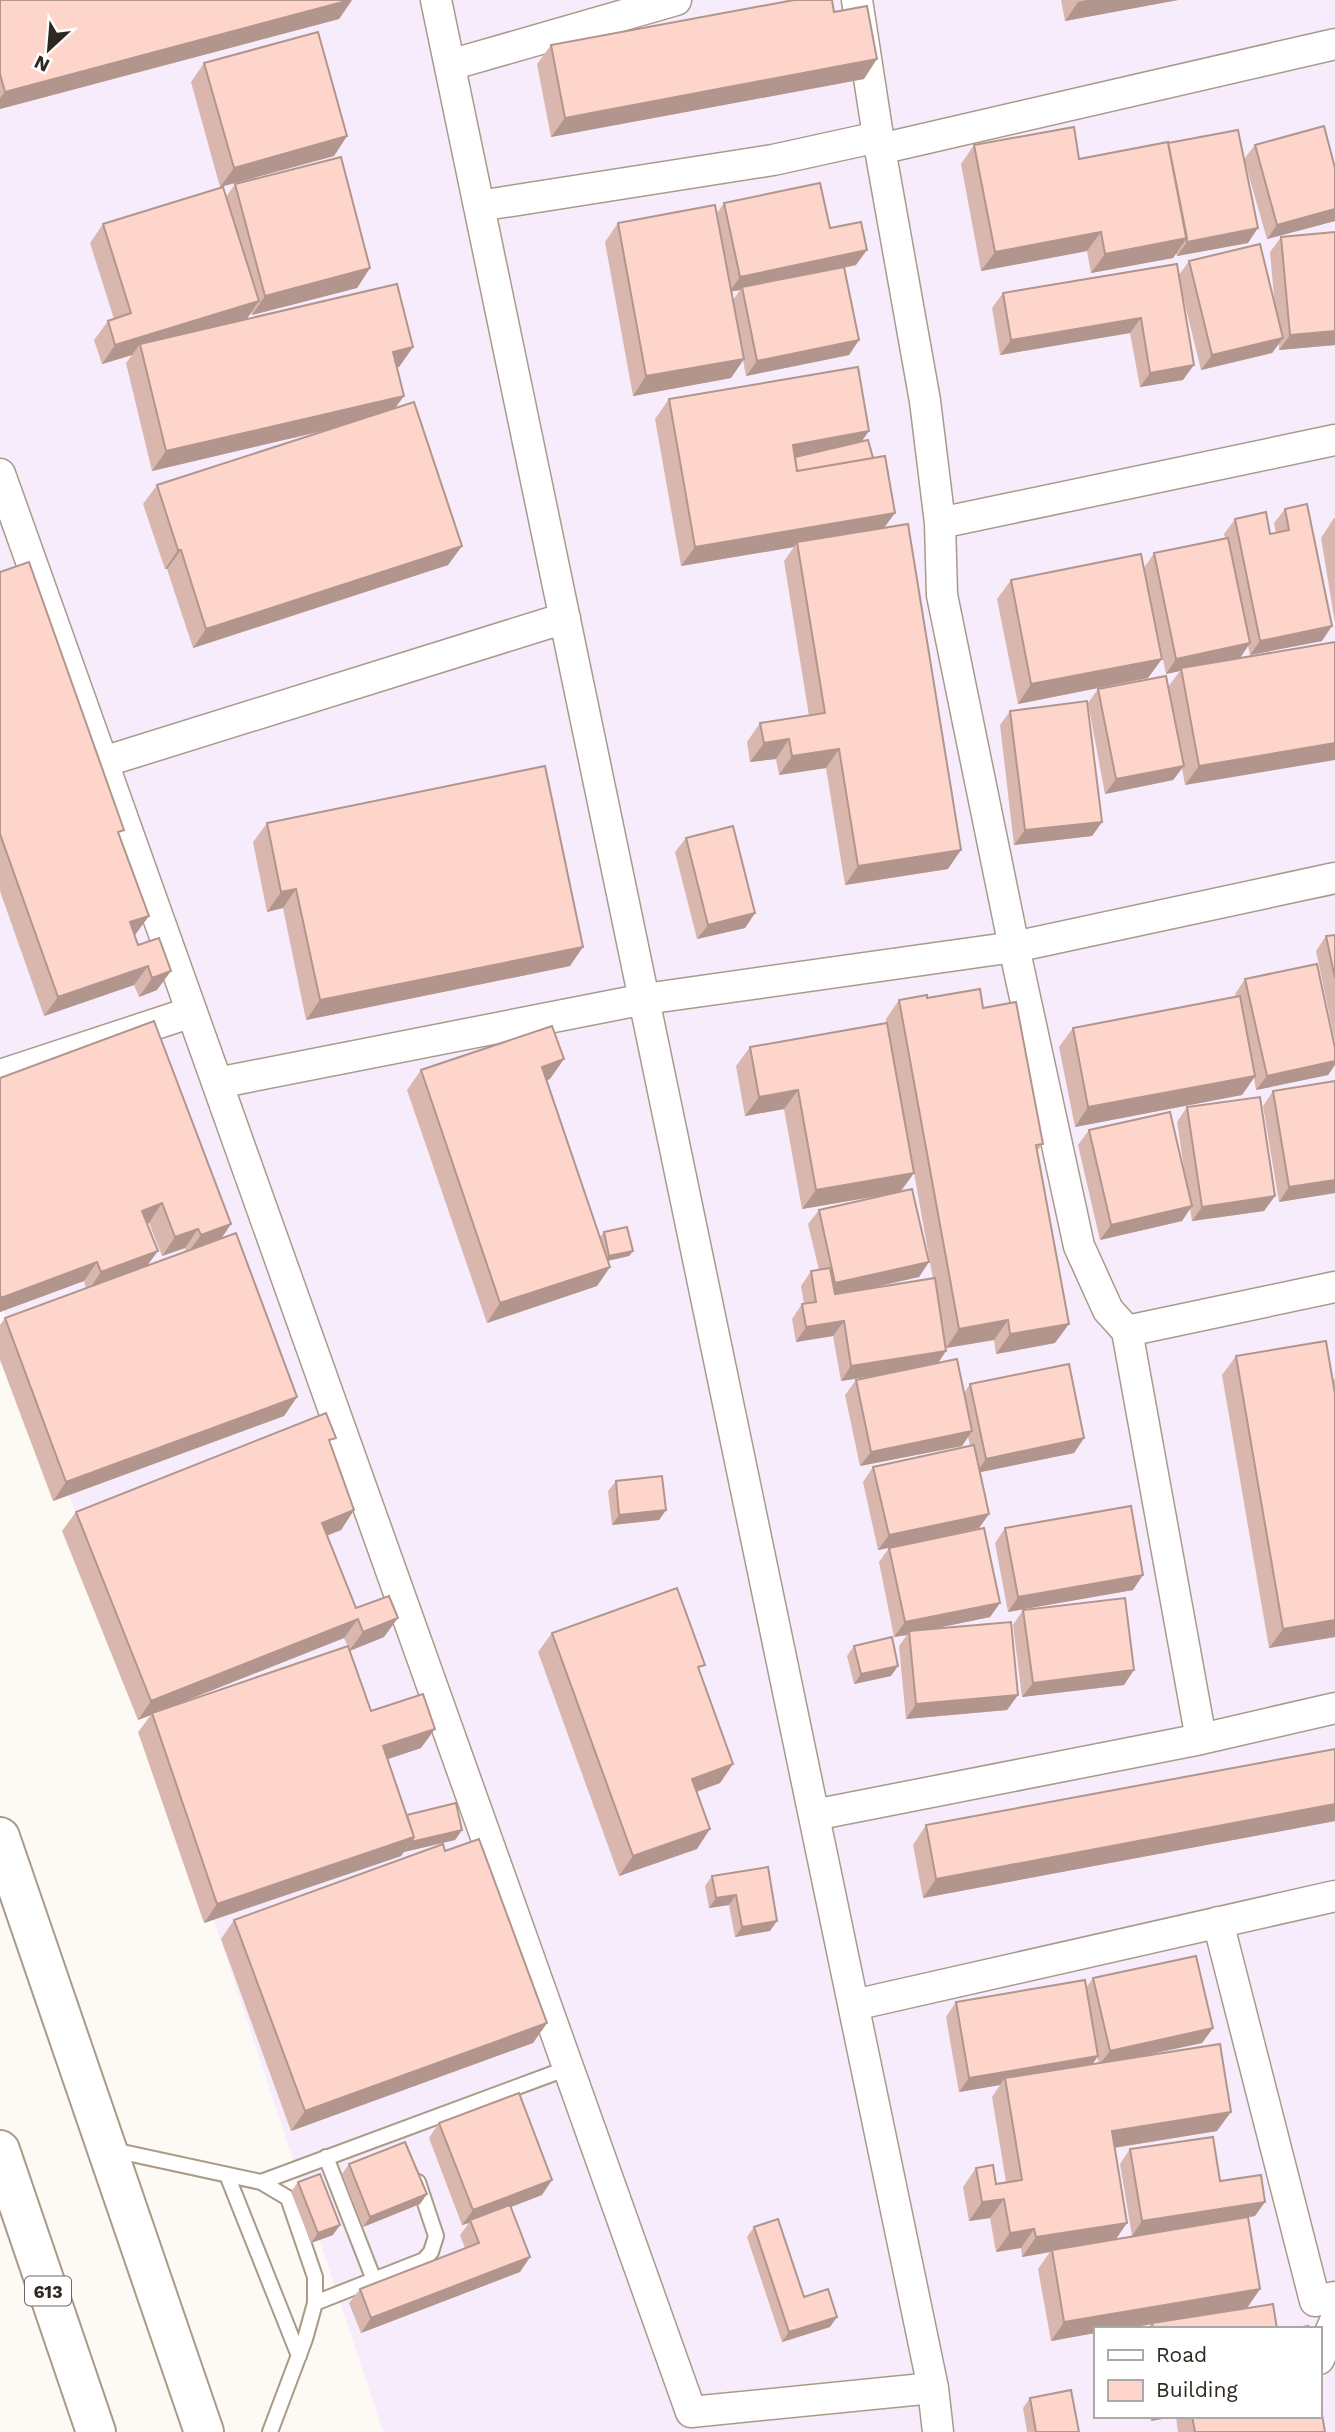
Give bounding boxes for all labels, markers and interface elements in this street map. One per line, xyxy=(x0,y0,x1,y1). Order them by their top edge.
north arrow xyxy=(14,14,84,84)
text: N xyxy=(30,50,53,77)
road number: 613 xyxy=(25,2276,71,2306)
legend xyxy=(1094,2327,1321,2418)
text: Road xyxy=(1156,2342,1207,2367)
text: Building xyxy=(1156,2377,1238,2402)

